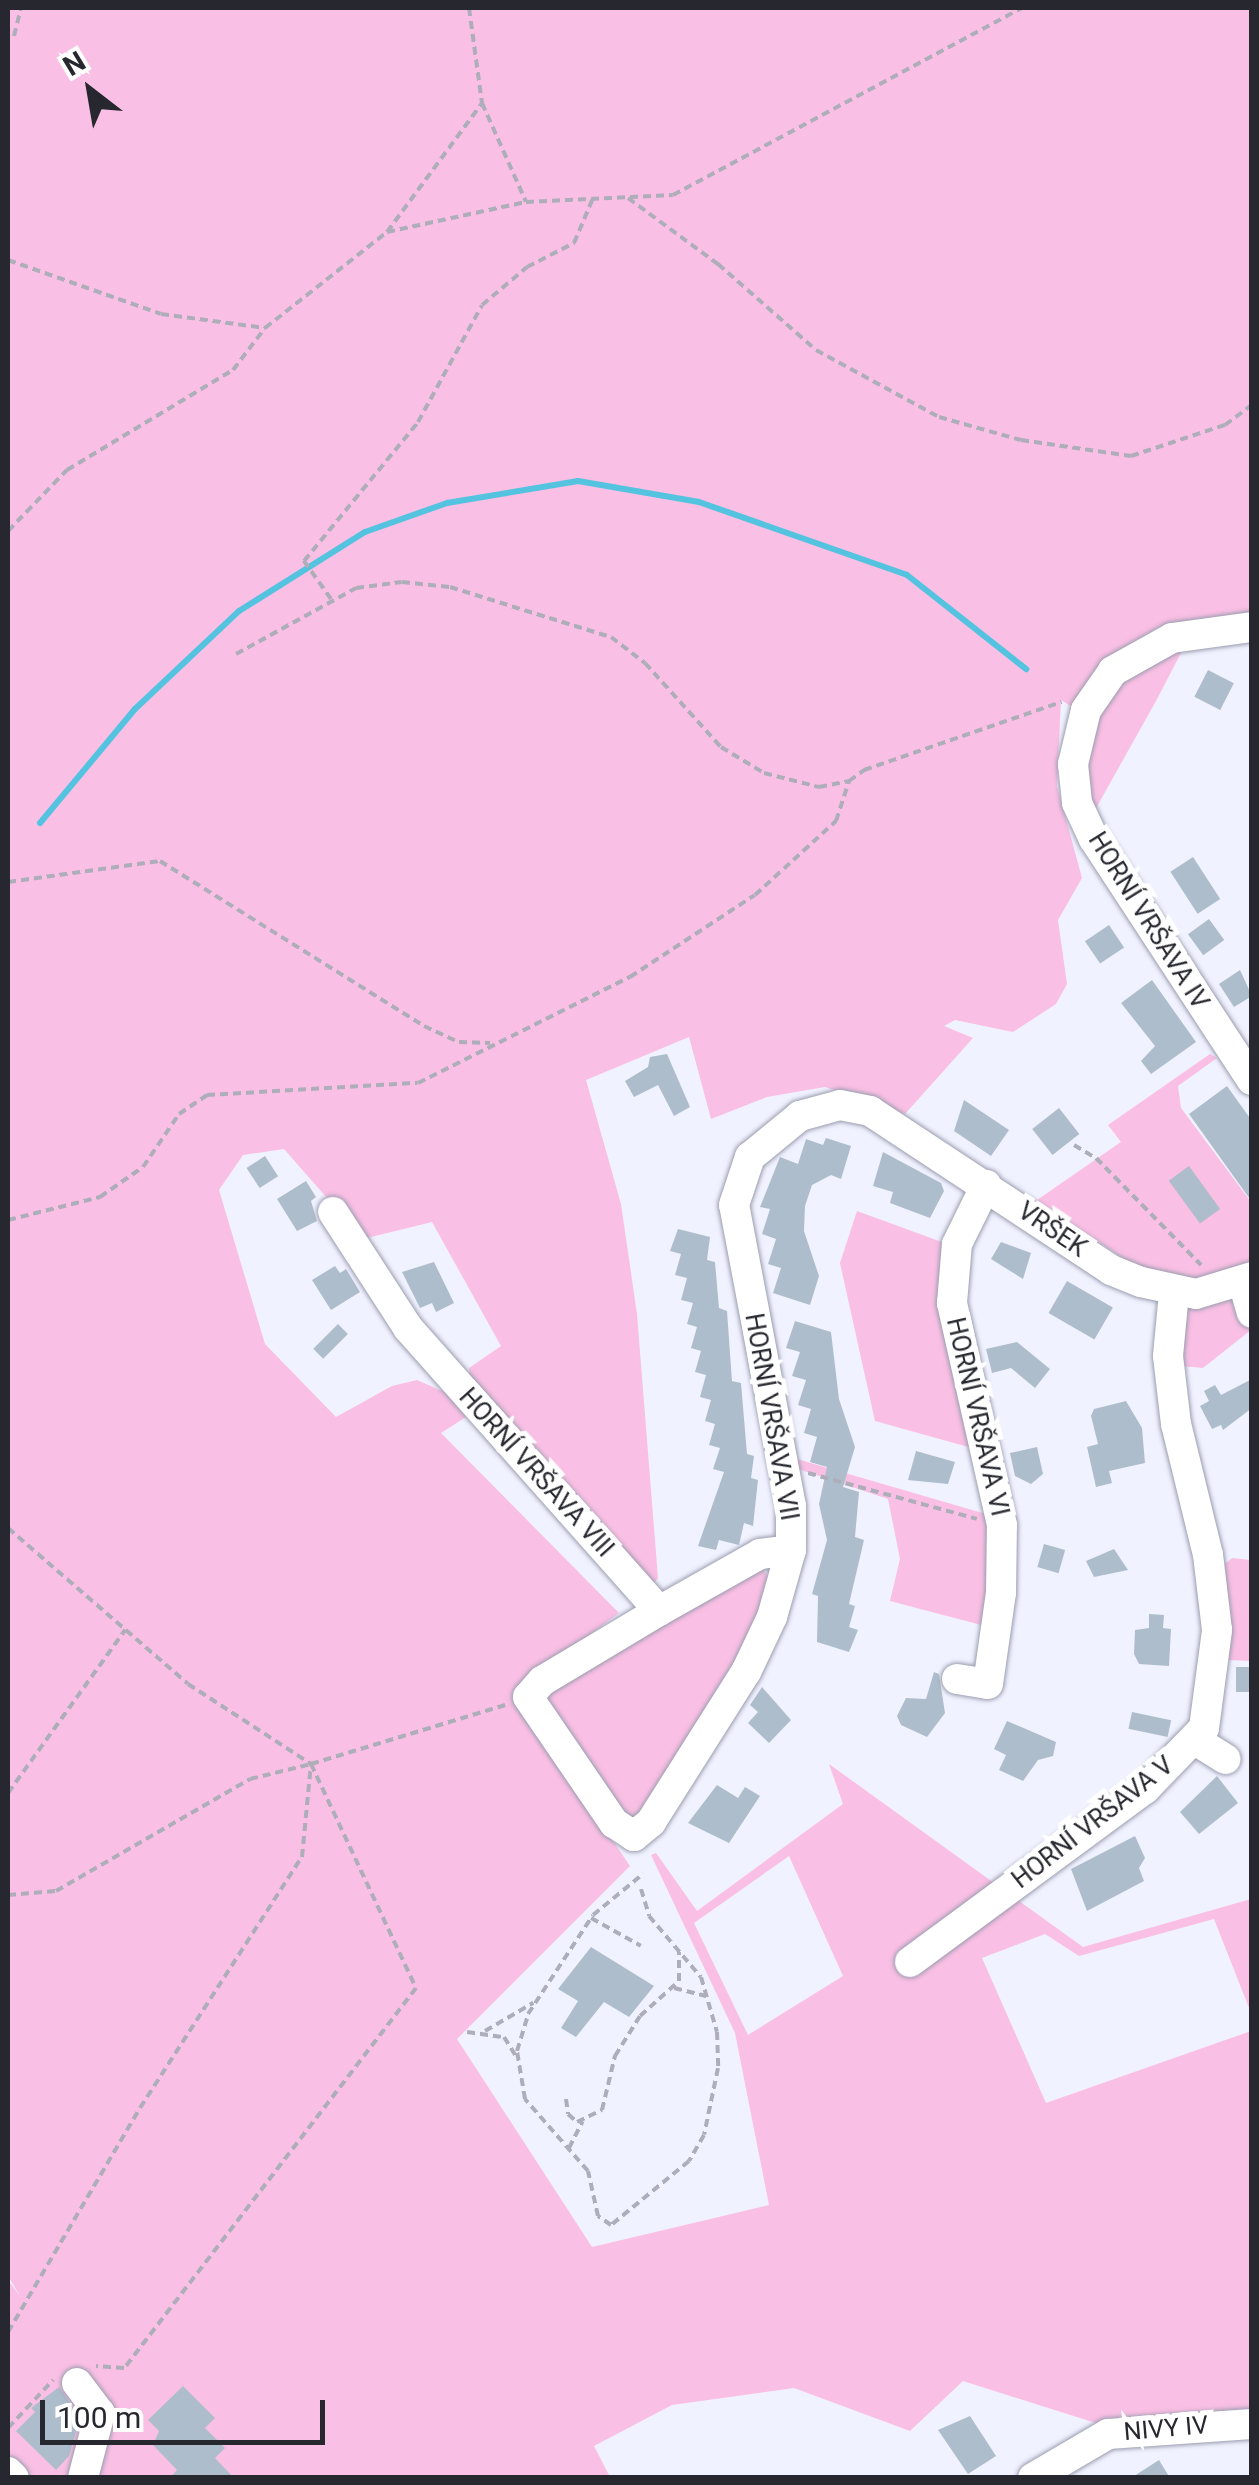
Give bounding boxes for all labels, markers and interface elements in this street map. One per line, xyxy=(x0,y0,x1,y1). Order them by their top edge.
north arrow xyxy=(40,40,140,140)
text: N xyxy=(57,45,91,83)
street label: HORNÍ VRŠAVA IV xyxy=(1082,827,1214,1015)
street label: VRŠEK xyxy=(1012,1196,1092,1264)
street label: HORNÍ VRŠAVA VII xyxy=(738,1311,804,1523)
street label: HORNÍ VRŠAVA VI xyxy=(940,1315,1014,1519)
street label: HORNÍ VRŠAVA VIII xyxy=(452,1383,620,1563)
street label: HORNÍ VRŠAVA V xyxy=(1006,1751,1180,1895)
scale bar xyxy=(45,2380,330,2442)
text: 100 m xyxy=(57,2400,141,2435)
street label: NIVY IV xyxy=(1123,2410,1209,2448)

